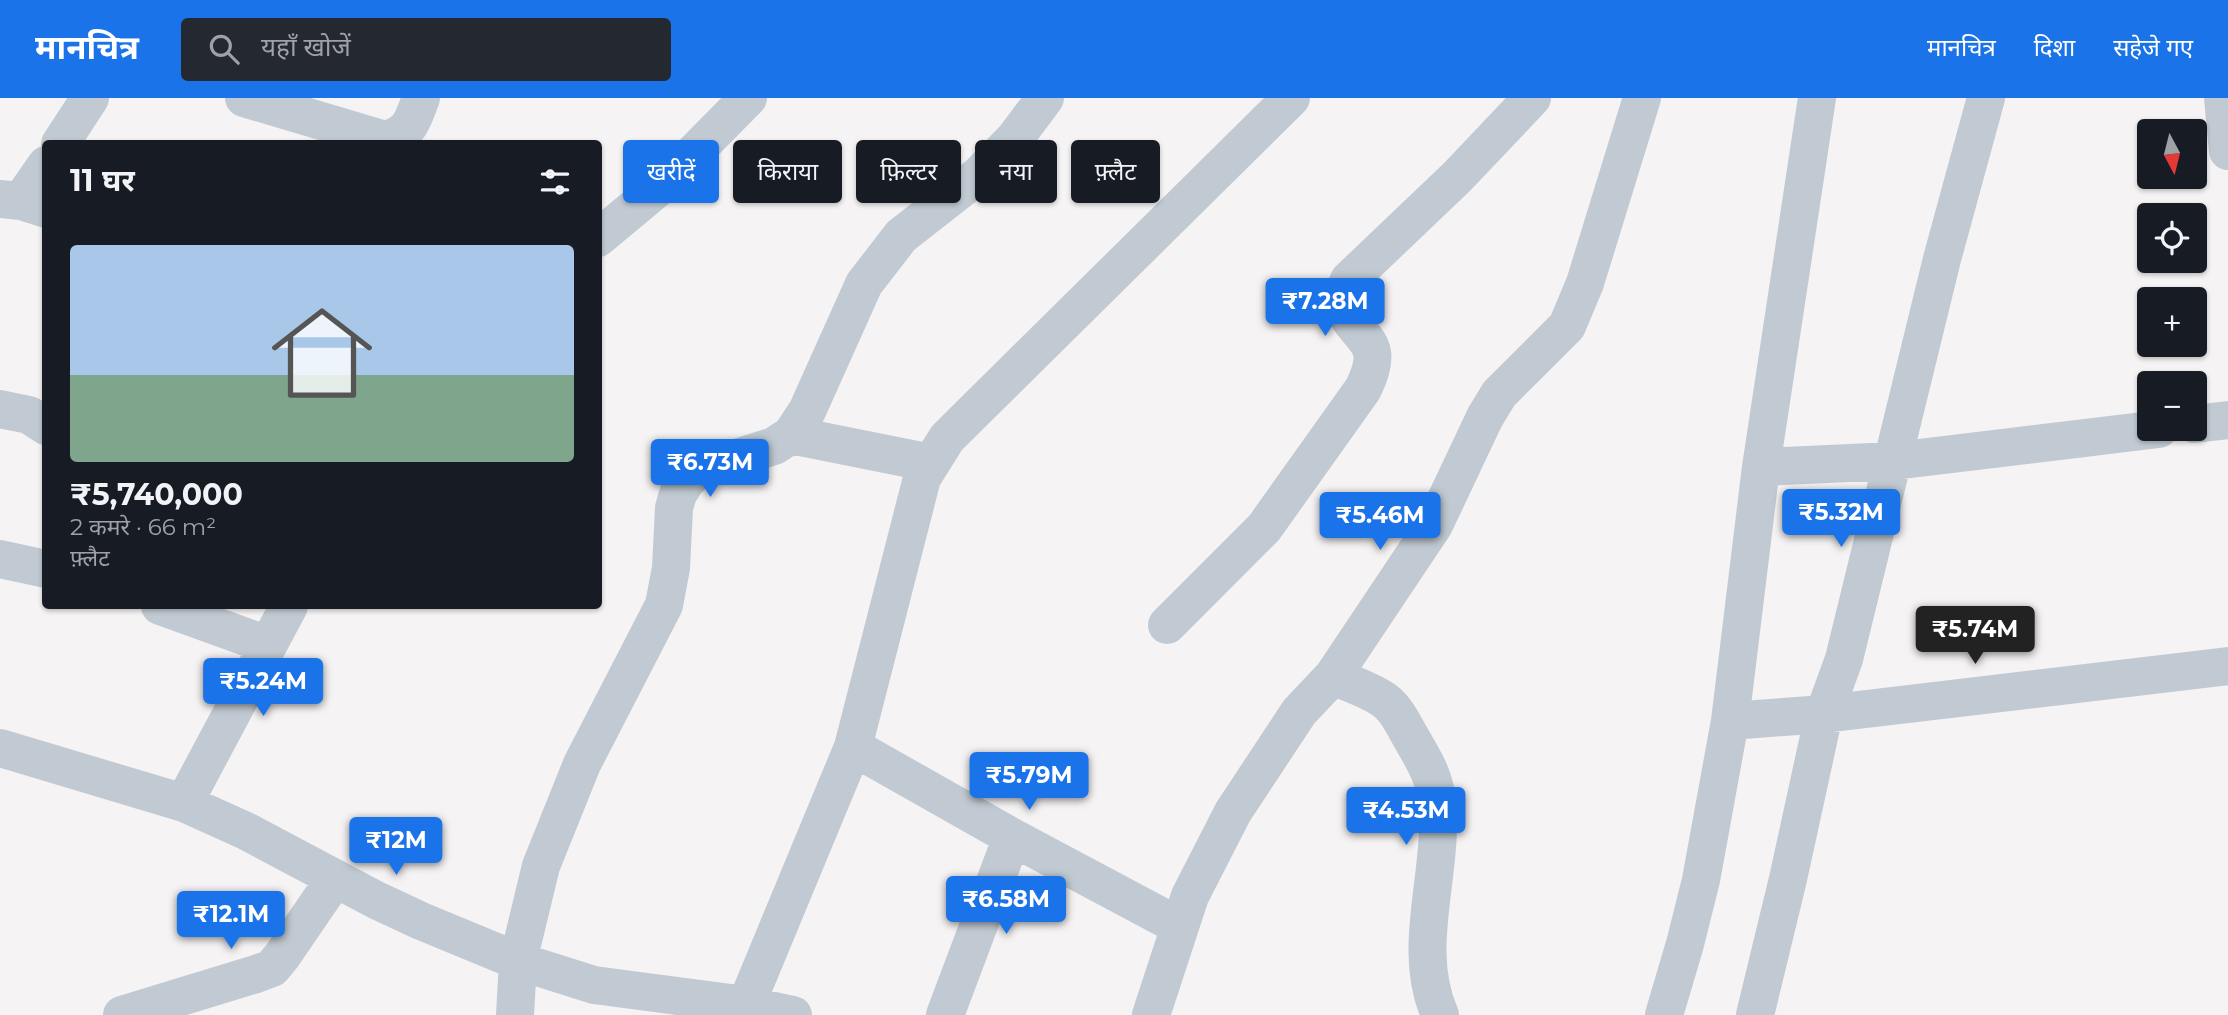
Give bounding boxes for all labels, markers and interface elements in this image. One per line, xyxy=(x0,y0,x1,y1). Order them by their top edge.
search box xyxy=(181,18,671,81)
text: मानचित्र xyxy=(35,27,139,67)
icon: search xyxy=(205,30,243,68)
text: यहाँ खोजें xyxy=(261,31,351,63)
text: मानचित्र xyxy=(1927,33,1996,62)
text: दिशा xyxy=(2034,33,2075,62)
text: सहेजे गए xyxy=(2113,33,2193,62)
north arrow xyxy=(2137,119,2207,189)
map controls xyxy=(2137,119,2207,441)
chip: खरीदें xyxy=(623,140,719,203)
chip: किराया xyxy=(733,140,842,203)
chip: फ़िल्टर xyxy=(856,140,961,203)
chip: नया xyxy=(975,140,1057,203)
chip: फ़्लैट xyxy=(1071,140,1160,203)
text: 11 घर xyxy=(70,162,135,199)
icon: filters xyxy=(536,163,574,201)
button: locate xyxy=(2137,203,2207,273)
pin: ₹7.28M xyxy=(1268,278,1382,338)
text: ₹7.28M xyxy=(1282,287,1368,315)
button: + xyxy=(2137,287,2207,357)
icon: home xyxy=(259,290,385,416)
button: − xyxy=(2137,371,2207,441)
pin: ₹6.73M xyxy=(653,440,767,499)
text: ₹6.73M xyxy=(667,448,753,476)
text: ₹5,740,000 xyxy=(70,476,243,513)
pin: ₹5.32M xyxy=(1784,490,1898,549)
pin: ₹5.46M xyxy=(1323,492,1437,552)
text: ₹5.32M xyxy=(1798,498,1884,526)
text: ₹5.46M xyxy=(1336,501,1424,529)
text: 2 कमरे · 66 m² xyxy=(70,513,216,541)
text: फ़्लैट xyxy=(70,544,110,572)
pin: ₹5.74M xyxy=(1918,606,2032,666)
text: ₹5.74M xyxy=(1932,615,2018,643)
pin: ₹5.24M xyxy=(206,658,320,718)
text: ₹5.24M xyxy=(219,667,307,695)
pin: ₹5.79M xyxy=(972,752,1086,812)
text: ₹5.79M xyxy=(986,761,1072,789)
pin: ₹4.53M xyxy=(1349,788,1463,847)
text: ₹4.53M xyxy=(1362,796,1450,824)
pin: ₹12M xyxy=(355,818,437,877)
text: ₹12M xyxy=(365,826,427,854)
pin: ₹6.58M xyxy=(949,876,1063,936)
text: ₹6.58M xyxy=(962,885,1050,913)
pin: ₹12.1M xyxy=(174,892,288,951)
text: ₹12.1M xyxy=(193,900,269,928)

